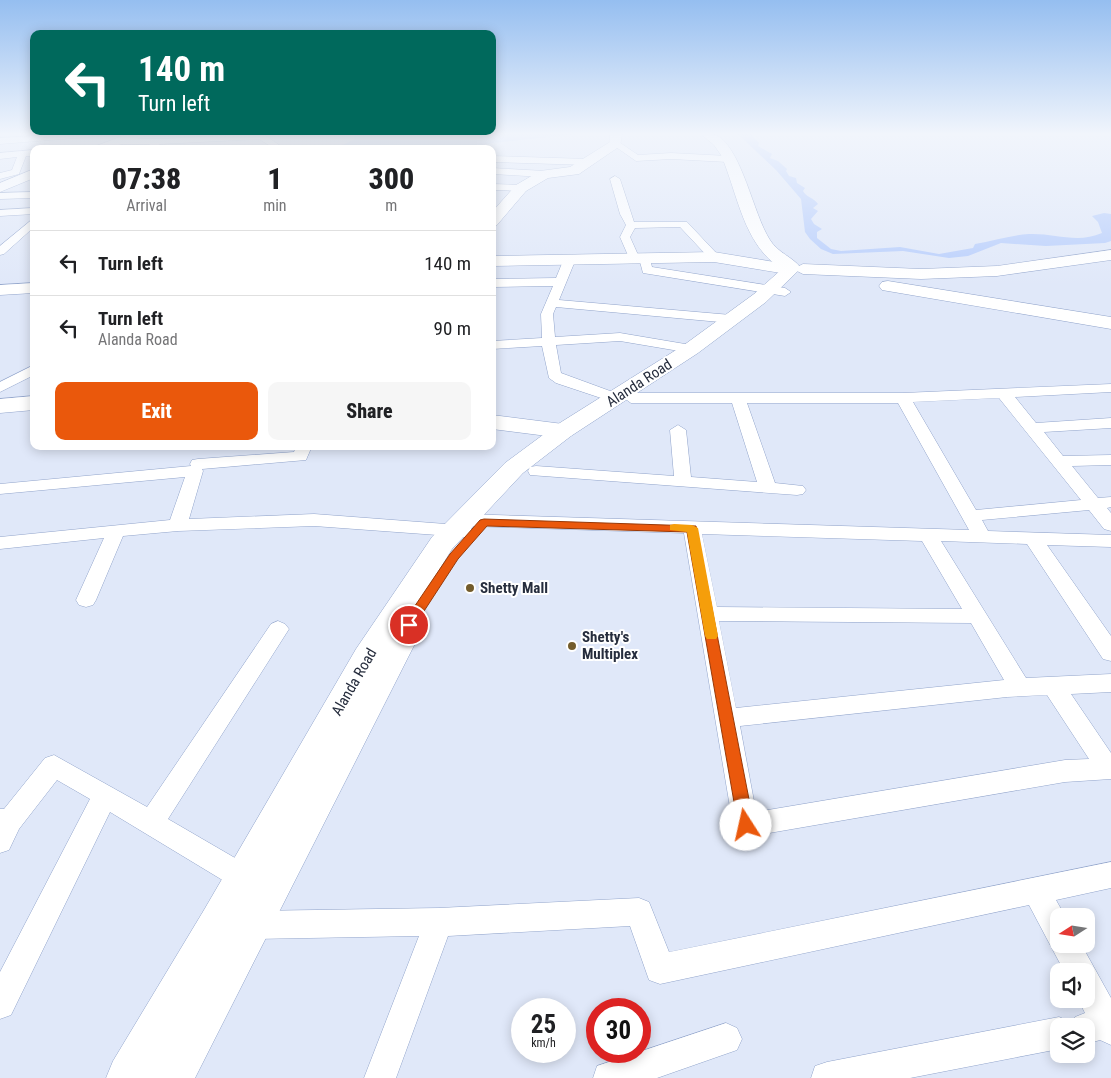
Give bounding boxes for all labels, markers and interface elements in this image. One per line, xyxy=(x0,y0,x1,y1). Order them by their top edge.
text: 140 m xyxy=(138,49,225,90)
icon: left xyxy=(55,50,120,115)
text: Turn left xyxy=(138,91,210,116)
text: 07:38 xyxy=(112,161,181,196)
text: 1 xyxy=(267,161,282,196)
text: 300 xyxy=(368,161,414,196)
text: Arrival xyxy=(126,196,167,215)
text: min xyxy=(263,196,287,215)
text: m xyxy=(385,196,397,215)
icon: left xyxy=(55,249,83,277)
text: Turn left xyxy=(98,252,163,275)
text: 140 m xyxy=(424,252,471,275)
text: Turn left xyxy=(98,307,163,330)
icon: left xyxy=(55,314,83,342)
text: 90 m xyxy=(434,317,471,340)
text: Alanda Road xyxy=(98,330,178,349)
street label: Alanda Road xyxy=(603,355,675,411)
button: Exit xyxy=(55,382,258,440)
button: Share xyxy=(268,382,471,440)
place label: Shetty Mall xyxy=(480,579,548,597)
marker: Shetty Mall xyxy=(464,582,476,594)
pin xyxy=(388,604,430,646)
icon: arrive xyxy=(395,611,423,639)
place label: Shetty's Multiplex xyxy=(582,628,638,663)
marker: Shetty's Multiplex xyxy=(566,640,578,652)
street label: Alanda Road xyxy=(328,645,380,719)
position arrow xyxy=(719,798,771,850)
north arrow xyxy=(1050,908,1095,952)
map controls xyxy=(1050,908,1095,1063)
button: sound xyxy=(1050,963,1095,1008)
speed limit sign: 30 xyxy=(586,998,651,1063)
text: 25 xyxy=(531,1010,556,1039)
button: layers xyxy=(1050,1018,1095,1063)
text: km/h xyxy=(531,1036,556,1050)

